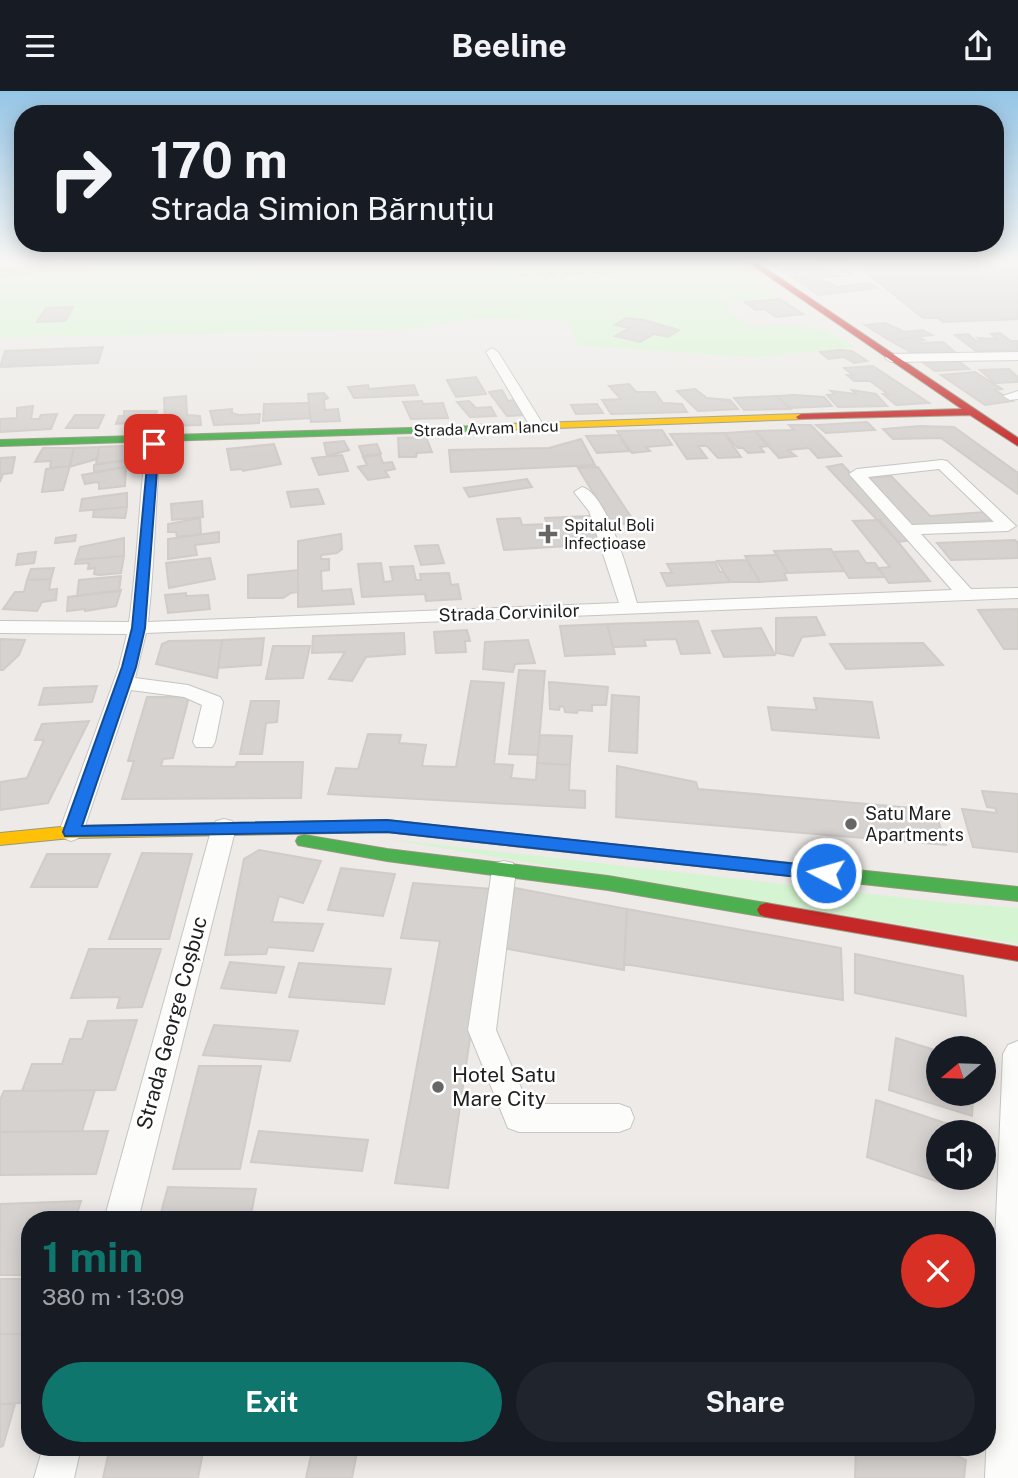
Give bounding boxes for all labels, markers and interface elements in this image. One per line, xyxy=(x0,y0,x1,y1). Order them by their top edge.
icon: menu xyxy=(21,27,59,65)
text: Beeline xyxy=(451,27,567,64)
icon: share xyxy=(959,27,997,65)
text: 170 m xyxy=(150,131,288,189)
icon: right xyxy=(35,133,126,224)
text: Strada Simion Bărnuțiu xyxy=(150,190,495,227)
pin xyxy=(124,414,184,474)
street label: Strada Avram Iancu xyxy=(413,416,559,441)
icon: arrive xyxy=(135,425,173,463)
place label: Spitalul Boli Infecțioase xyxy=(564,516,655,553)
marker: Spitalul Boli Infecțioase xyxy=(538,524,558,544)
street label: Strada Corvinilor xyxy=(438,600,580,625)
place label: Satu Mare Apartments xyxy=(865,803,964,845)
marker: Satu Mare Apartments xyxy=(843,816,859,832)
position arrow xyxy=(789,836,863,910)
street label: Strada George Coșbuc xyxy=(131,913,212,1132)
north arrow xyxy=(926,1036,996,1106)
map controls xyxy=(926,1036,996,1190)
place label: Hotel Satu Mare City xyxy=(452,1062,556,1111)
marker: Hotel Satu Mare City xyxy=(430,1079,446,1095)
button: sound xyxy=(926,1120,996,1190)
text: 1 min xyxy=(42,1232,143,1281)
button: close xyxy=(901,1234,975,1308)
text: 380 m · 13:09 xyxy=(42,1283,184,1310)
button: Exit xyxy=(42,1362,502,1442)
button: Share xyxy=(516,1362,975,1442)

